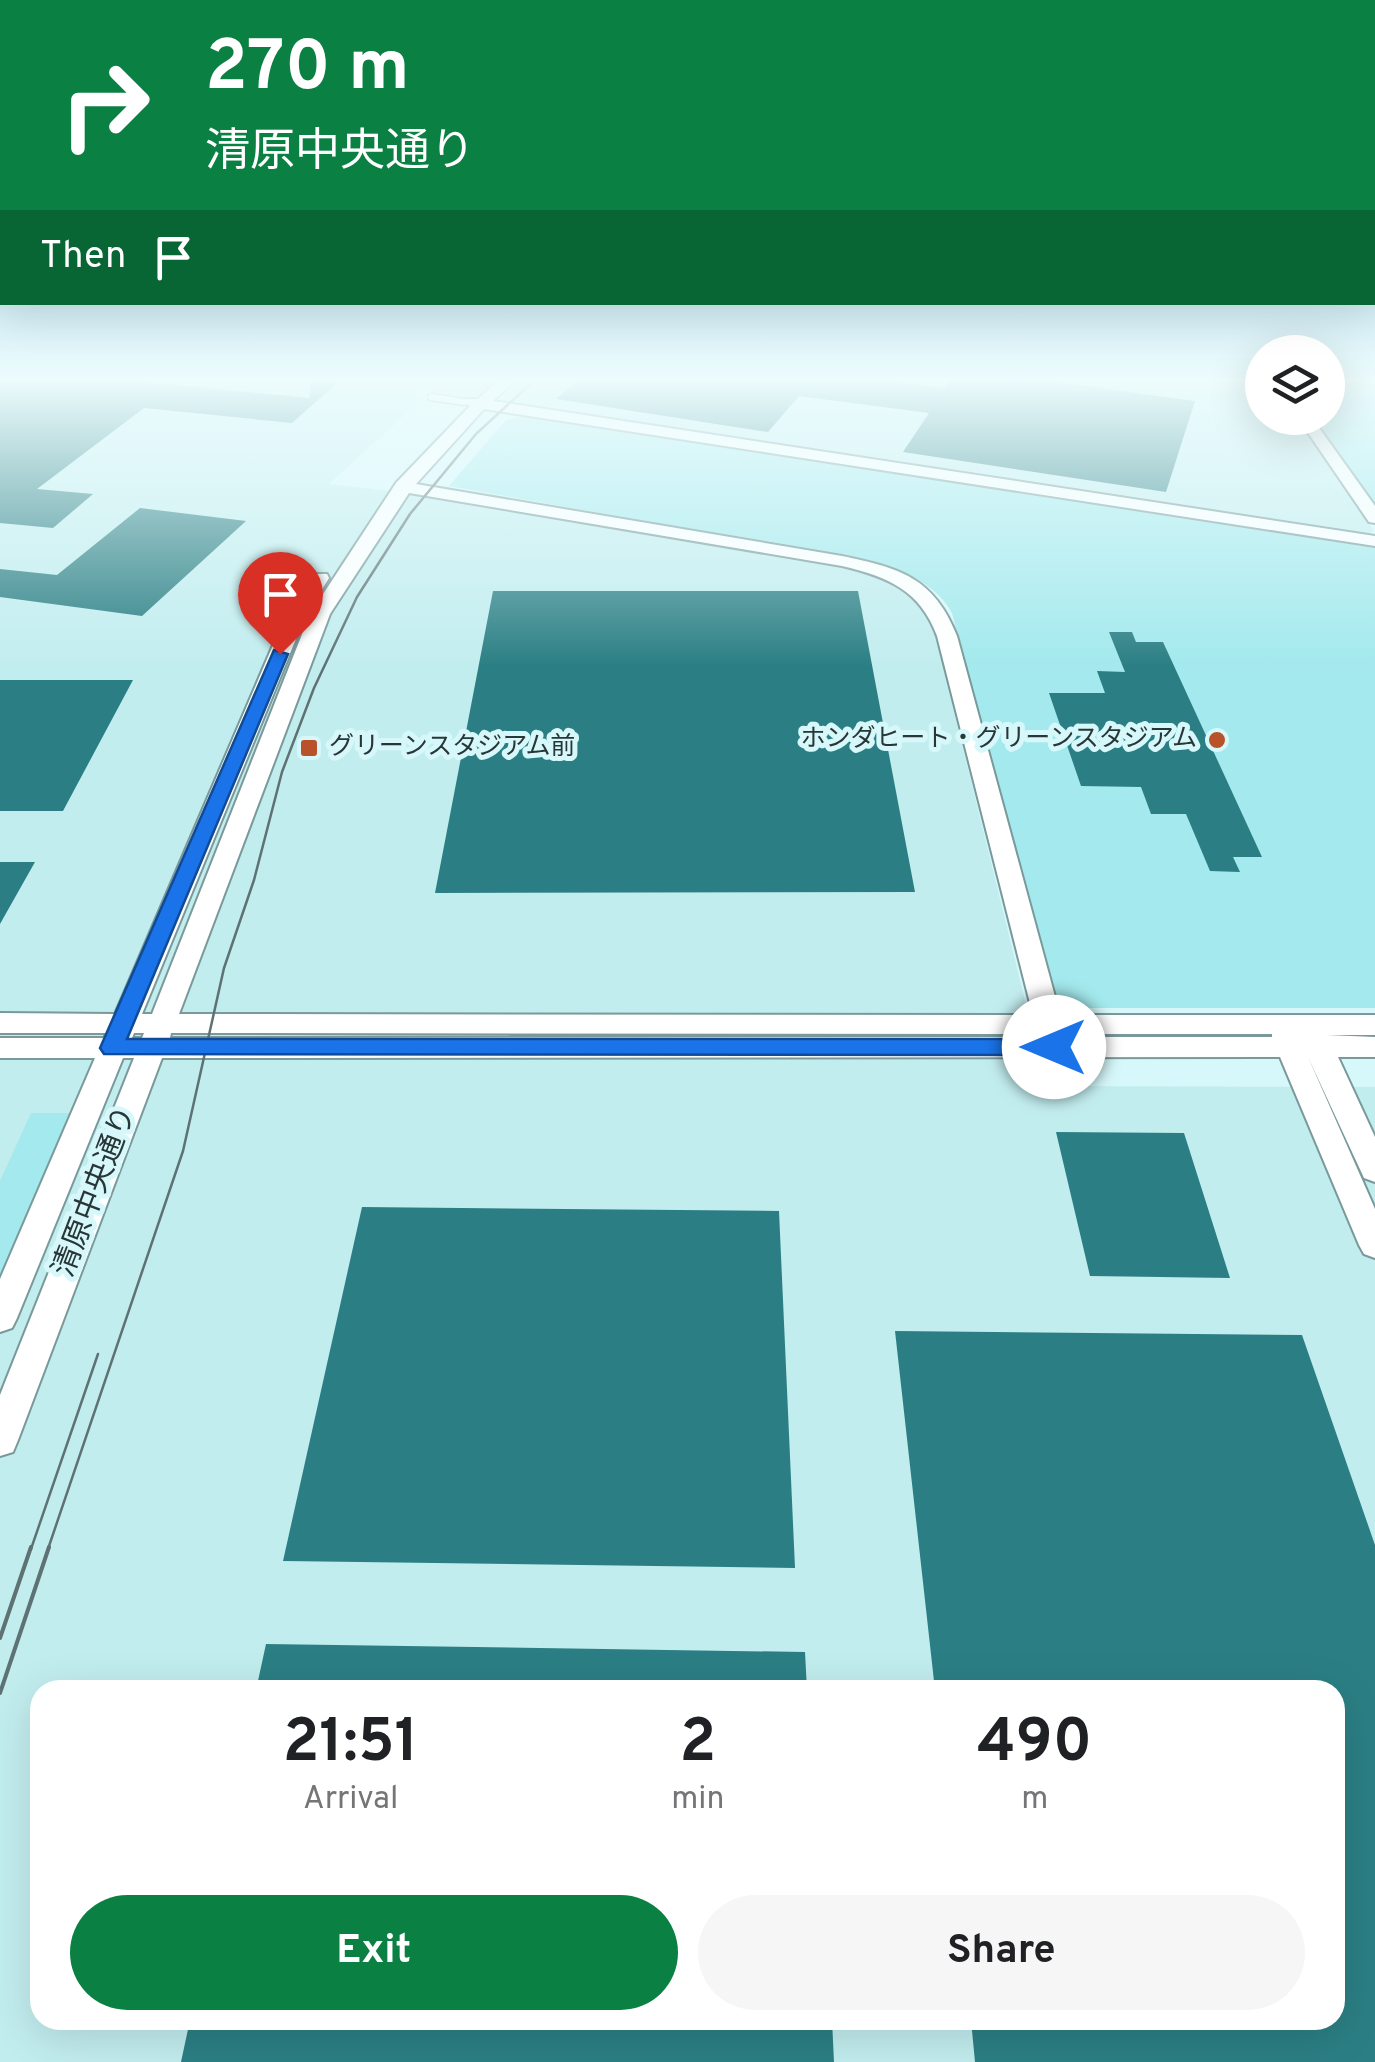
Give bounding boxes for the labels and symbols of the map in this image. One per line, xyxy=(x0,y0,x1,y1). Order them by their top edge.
pin xyxy=(238,552,323,655)
place label: ホンダヒート・グリーンスタジアム xyxy=(800,724,1197,756)
marker: ホンダヒート・グリーンスタジアム xyxy=(1206,729,1228,751)
place label: グリーンスタジアム前 xyxy=(329,732,576,764)
marker: グリーンスタジアム前 xyxy=(298,737,320,759)
position arrow xyxy=(1002,995,1106,1099)
street label: 清原中央通り xyxy=(46,1101,146,1283)

